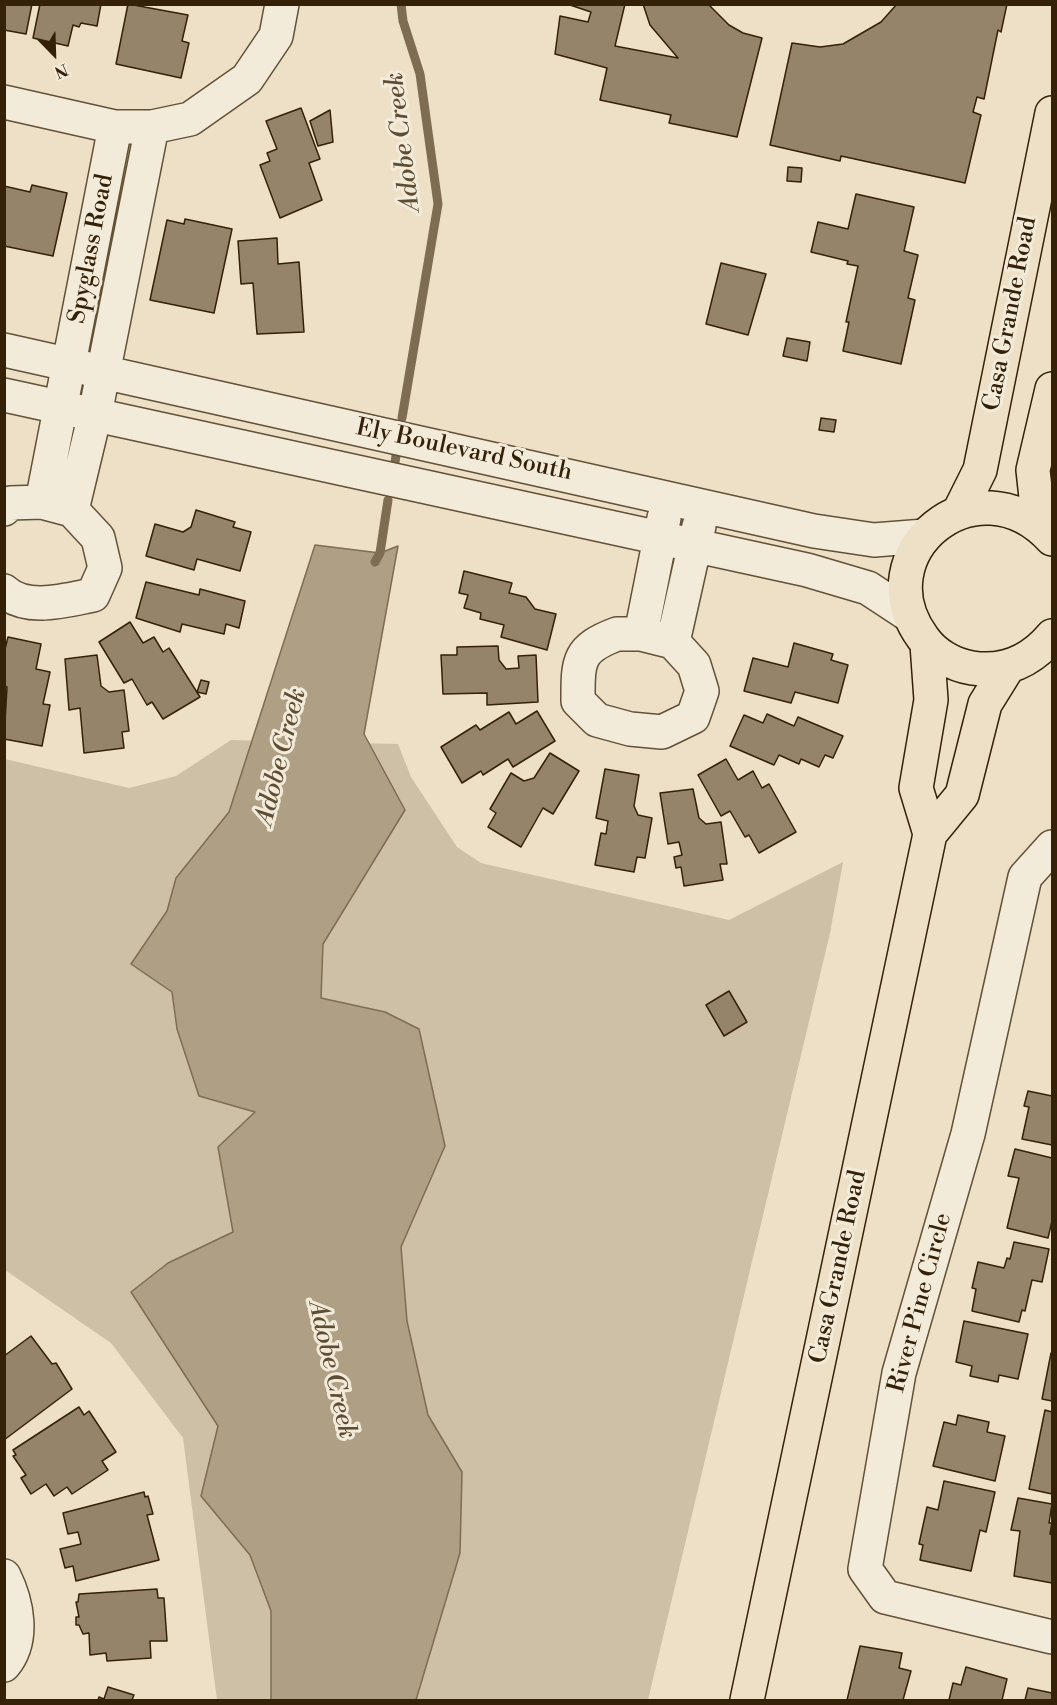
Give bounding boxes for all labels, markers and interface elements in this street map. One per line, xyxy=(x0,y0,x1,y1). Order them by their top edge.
north arrow xyxy=(24,24,84,84)
text: N xyxy=(51,59,71,82)
water label: Adobe Creek xyxy=(380,70,428,214)
street label: Spyglass Road xyxy=(63,172,121,326)
street label: Casa Grande Road xyxy=(978,215,1044,413)
street label: Ely Boulevard South xyxy=(353,414,575,488)
water label: Adobe Creek xyxy=(250,685,314,829)
street label: Casa Grande Road xyxy=(804,1168,874,1366)
street label: River Pine Circle xyxy=(883,1210,959,1396)
water label: Adobe Creek xyxy=(300,1298,362,1442)

